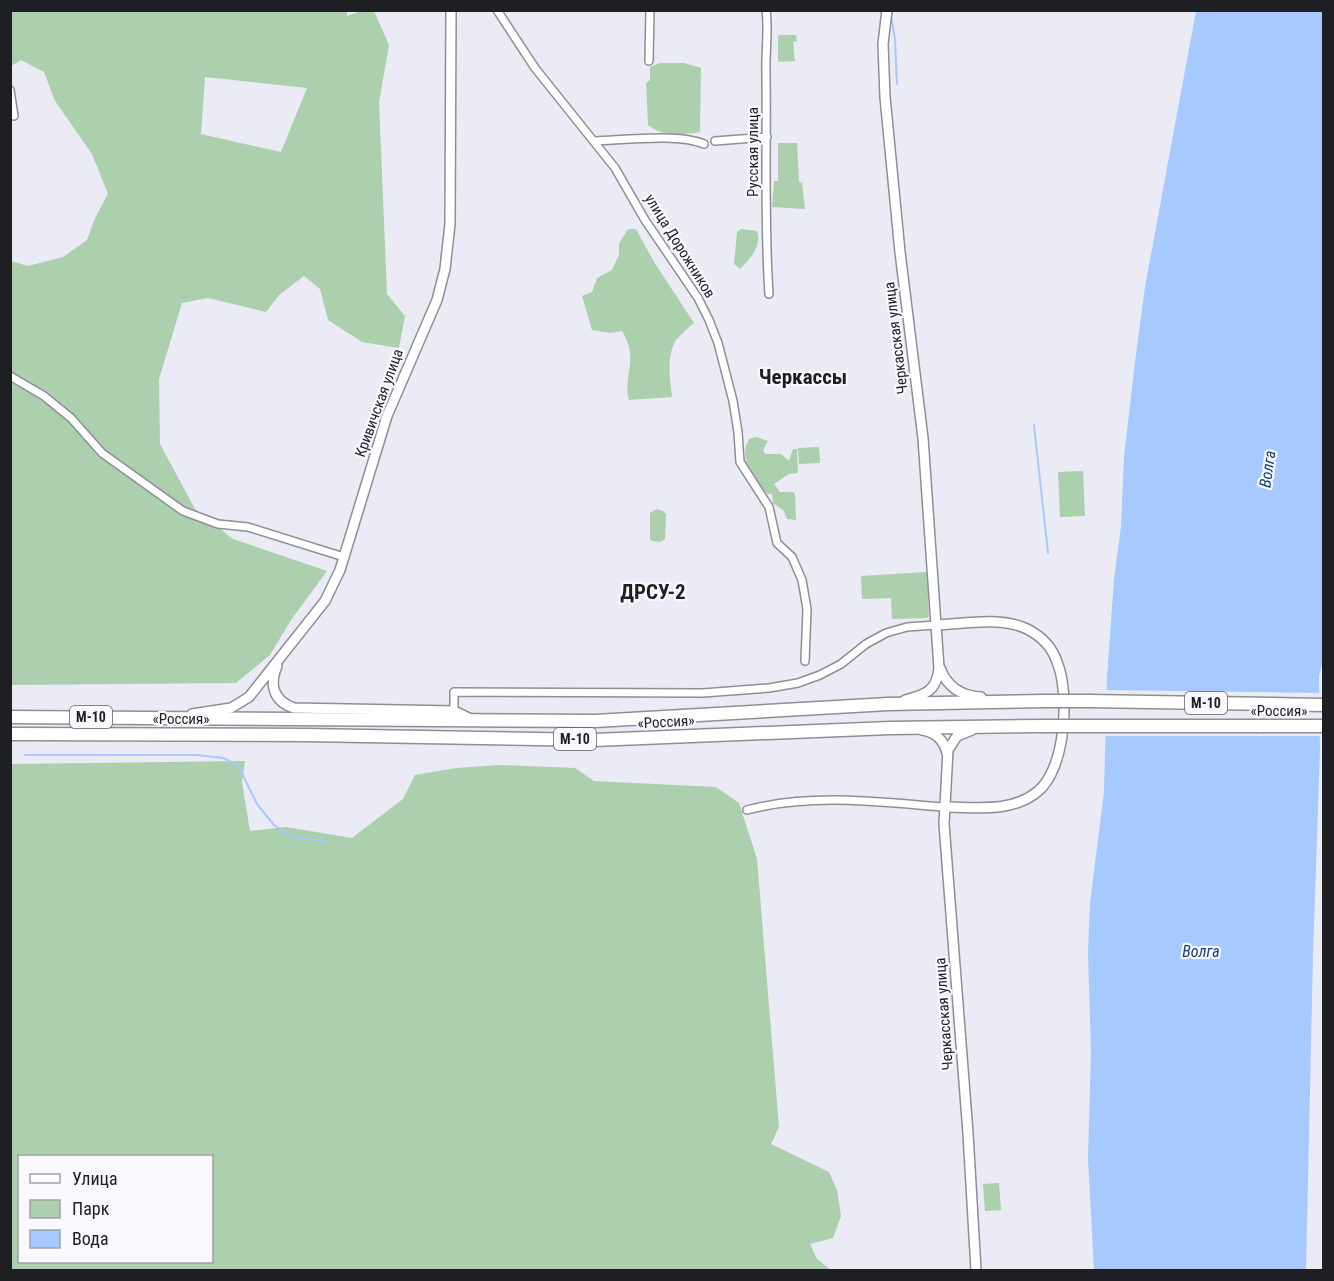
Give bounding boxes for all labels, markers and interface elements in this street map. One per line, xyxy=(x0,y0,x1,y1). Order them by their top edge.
street label: Русская улица xyxy=(744,107,762,197)
street label: улица Дорожников xyxy=(641,191,719,301)
street label: Черкасская улица xyxy=(880,281,912,395)
street label: Кривичская улица xyxy=(351,346,407,460)
district label: Черкассы xyxy=(759,365,847,389)
water label: Волга xyxy=(1255,449,1279,489)
district label: ДРСУ-2 xyxy=(620,580,686,604)
road number: М-10 xyxy=(1185,692,1227,714)
street label: «Россия» xyxy=(1250,702,1308,720)
road number: М-10 xyxy=(70,706,112,728)
street label: «Россия» xyxy=(152,710,210,728)
street label: «Россия» xyxy=(637,712,695,732)
road number: М-10 xyxy=(554,728,596,750)
water label: Волга xyxy=(1182,942,1220,961)
street label: Черкасская улица xyxy=(931,957,957,1071)
legend xyxy=(18,1155,213,1263)
text: Улица xyxy=(72,1168,118,1189)
text: Парк xyxy=(72,1198,110,1219)
text: Вода xyxy=(72,1228,109,1249)

